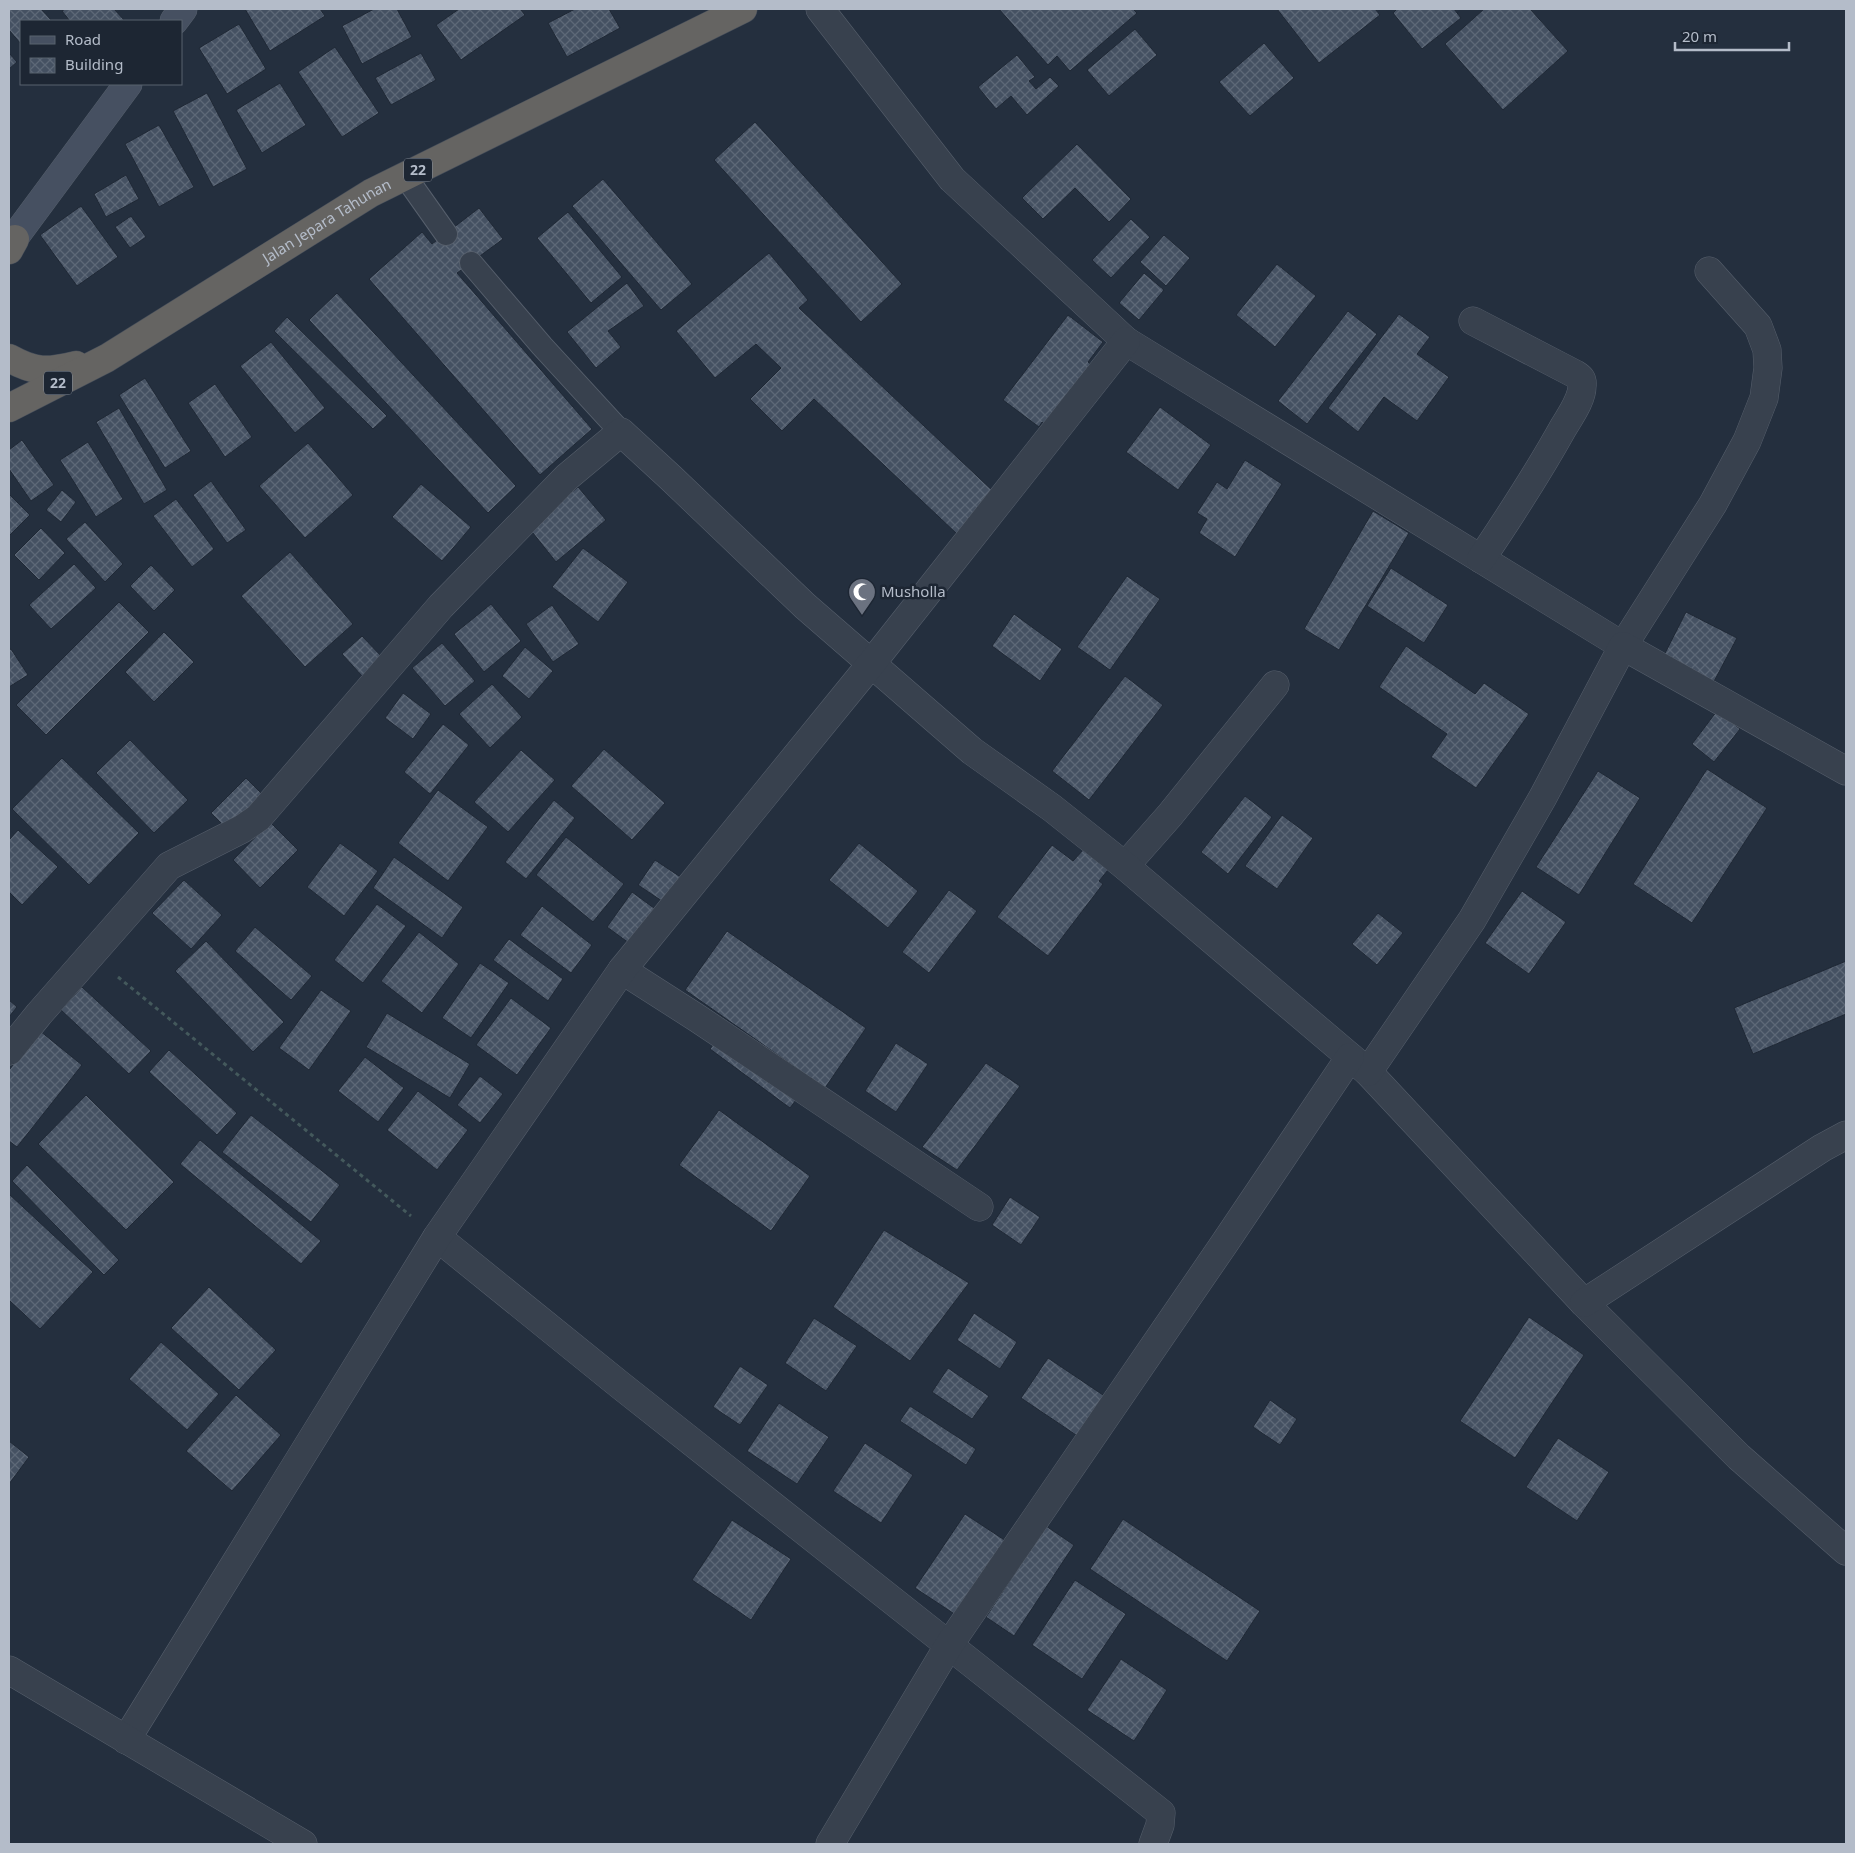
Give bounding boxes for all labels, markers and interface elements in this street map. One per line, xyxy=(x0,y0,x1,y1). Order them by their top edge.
legend xyxy=(20,20,182,85)
scale bar xyxy=(1675,20,1789,52)
text: 20 m xyxy=(1682,26,1717,46)
text: Road xyxy=(65,29,101,49)
text: Building xyxy=(65,54,123,74)
road number: 22 xyxy=(404,158,432,182)
street label: Jalan Jepara Tahunan xyxy=(257,174,394,269)
road number: 22 xyxy=(44,372,72,394)
mosque icon: Musholla xyxy=(847,577,877,616)
place label: Musholla xyxy=(881,581,946,601)

